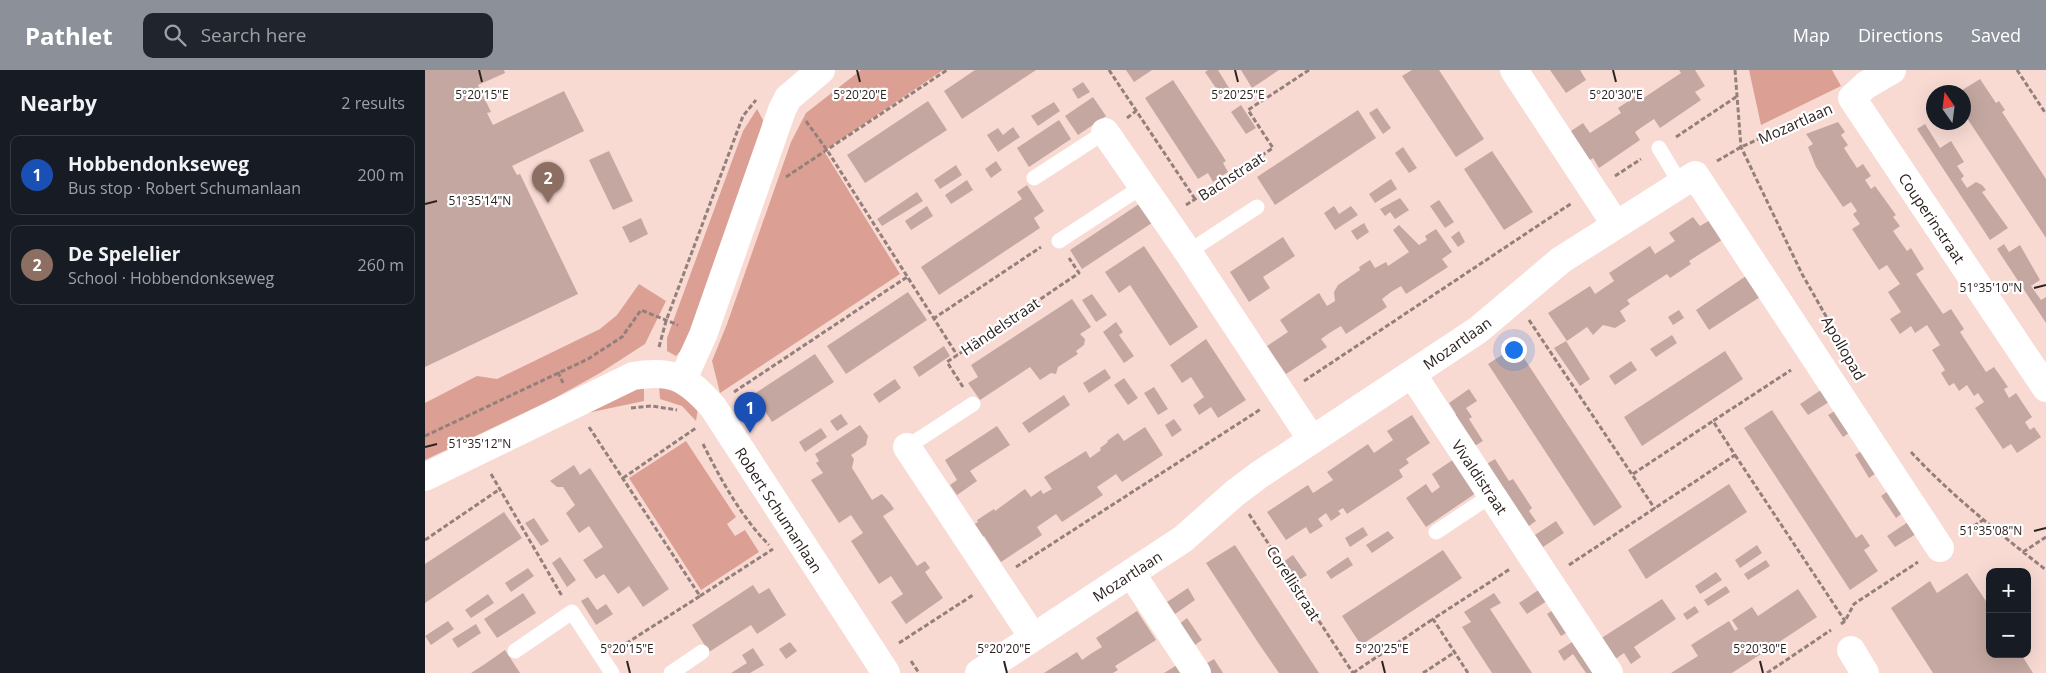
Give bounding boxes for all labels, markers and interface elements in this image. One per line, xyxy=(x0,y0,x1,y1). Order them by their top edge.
search box xyxy=(143,13,493,58)
text: Pathlet xyxy=(25,19,113,52)
icon: search xyxy=(161,21,189,49)
text: Search here xyxy=(201,22,307,48)
text: Map xyxy=(1793,23,1830,47)
text: Directions xyxy=(1858,23,1943,47)
text: Saved xyxy=(1971,23,2021,47)
north arrow xyxy=(1926,85,1971,130)
text: 5°20'15"E xyxy=(455,86,509,103)
text: 5°20'20"E xyxy=(833,86,887,103)
text: 5°20'25"E xyxy=(1211,86,1265,103)
text: 5°20'30"E xyxy=(1589,86,1643,103)
text: Nearby xyxy=(20,89,97,117)
text: 2 results xyxy=(341,92,405,114)
street label: Mozartlaan xyxy=(1755,98,1835,148)
street label: Bachstraat xyxy=(1194,147,1268,205)
text: Hobbendonkseweg xyxy=(68,151,249,177)
pin: 2 xyxy=(532,162,564,203)
text: 1 xyxy=(32,164,42,186)
text: 200 m xyxy=(358,164,404,186)
street label: Couperinstraat xyxy=(1894,169,1970,267)
text: Bus stop · Robert Schumanlaan xyxy=(68,177,301,199)
text: 51°35'14"N xyxy=(449,192,511,209)
text: De Spelelier xyxy=(68,241,180,267)
text: 2 xyxy=(32,254,42,276)
text: 260 m xyxy=(358,254,404,276)
text: School · Hobbendonkseweg xyxy=(68,267,274,289)
text: 51°35'10"N xyxy=(1960,279,2022,296)
street label: Händelstraat xyxy=(957,292,1043,360)
street label: Mozartlaan xyxy=(1419,312,1495,374)
street label: Apollopad xyxy=(1818,312,1870,384)
your location xyxy=(1501,337,1527,363)
pin: 1 xyxy=(734,392,766,433)
text: 51°35'12"N xyxy=(449,435,511,452)
street label: Vivaldistraat xyxy=(1448,436,1512,518)
street label: Robert Schumanlaan xyxy=(731,443,827,577)
text: 51°35'08"N xyxy=(1960,522,2022,539)
street label: Corellistraat xyxy=(1262,542,1326,624)
street label: Mozartlaan xyxy=(1088,546,1166,606)
map controls xyxy=(1986,568,2031,658)
button: + xyxy=(1986,568,2031,613)
button: − xyxy=(1986,613,2031,658)
text: 5°20'15"E xyxy=(600,640,654,657)
text: 5°20'20"E xyxy=(977,640,1031,657)
text: 5°20'25"E xyxy=(1355,640,1409,657)
text: 5°20'30"E xyxy=(1733,640,1787,657)

